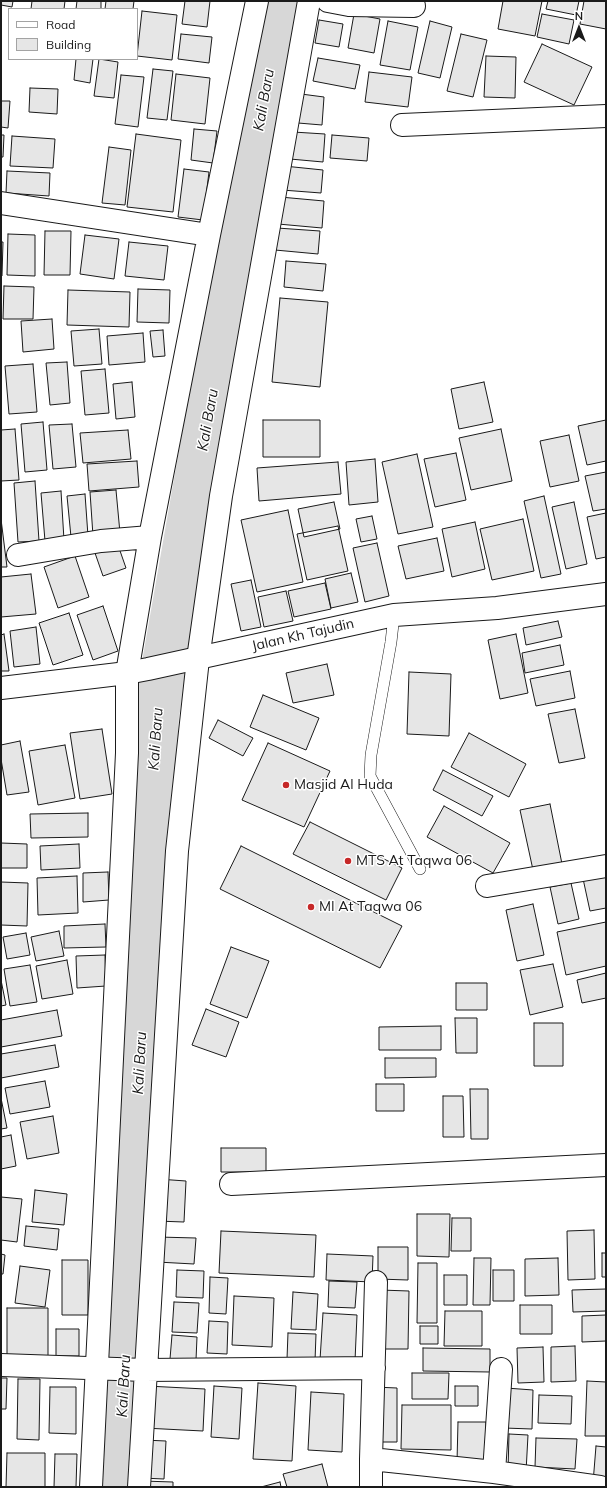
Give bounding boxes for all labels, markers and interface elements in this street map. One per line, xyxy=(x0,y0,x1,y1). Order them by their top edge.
legend xyxy=(8,8,138,60)
north arrow xyxy=(559,8,599,48)
text: N xyxy=(575,9,583,23)
text: Road xyxy=(46,17,75,32)
text: Building xyxy=(46,37,91,52)
water label: Kali Baru xyxy=(250,67,278,133)
water label: Kali Baru xyxy=(194,387,222,453)
street label: Jalan Kh Tajudin xyxy=(250,615,356,655)
water label: Kali Baru xyxy=(145,707,167,771)
place label: Masjid Al Huda xyxy=(294,777,393,793)
marker: Masjid Al Huda xyxy=(281,780,291,790)
place label: MTS At Taqwa 06 xyxy=(356,853,472,869)
marker: MTS At Taqwa 06 xyxy=(343,856,353,866)
place label: MI At Taqwa 06 xyxy=(319,899,422,915)
marker: MI At Taqwa 06 xyxy=(306,902,316,912)
water label: Kali Baru xyxy=(129,1031,151,1095)
water label: Kali Baru xyxy=(113,1354,135,1418)

